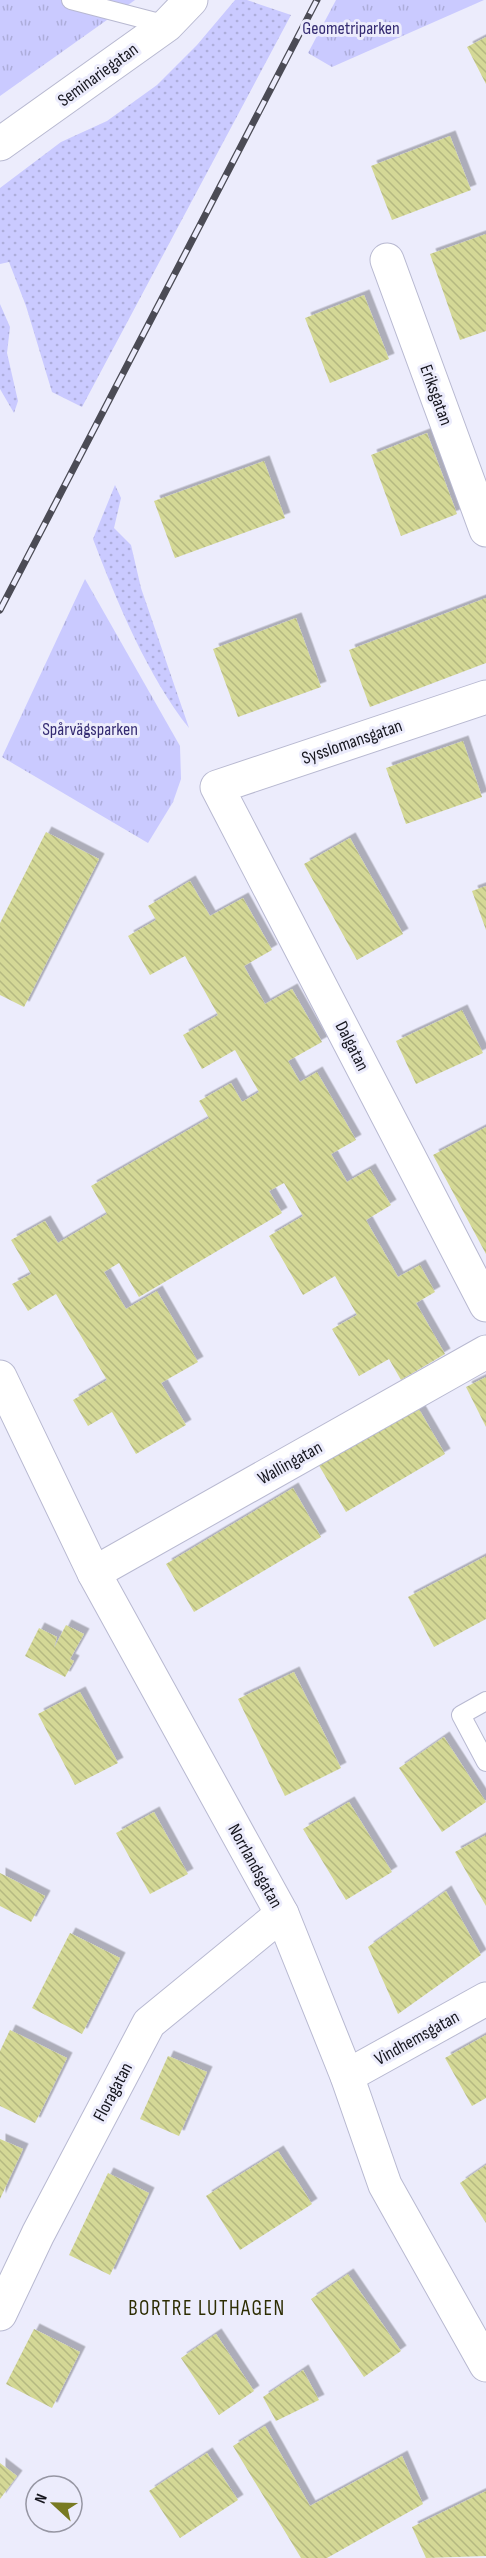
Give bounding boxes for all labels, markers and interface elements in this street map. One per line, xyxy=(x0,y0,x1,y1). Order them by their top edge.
park label: Geometriparken xyxy=(302,18,400,39)
street label: Seminariegatan xyxy=(54,39,142,111)
street label: Eriksgatan xyxy=(415,362,457,428)
street label: Sysslomansgatan xyxy=(299,715,405,769)
park label: Spårvägsparken xyxy=(42,719,138,740)
street label: Dalgatan xyxy=(331,1018,373,1074)
street label: Wallingatan xyxy=(254,1437,326,1489)
street label: Norrlandsgatan xyxy=(223,1820,287,1912)
street label: Vindhemsgatan xyxy=(371,2006,463,2070)
street label: Floragatan xyxy=(89,2059,137,2125)
district label: BORTRE LUTHAGEN xyxy=(128,2296,286,2321)
north arrow xyxy=(24,2474,84,2534)
text: N xyxy=(31,2491,52,2506)

